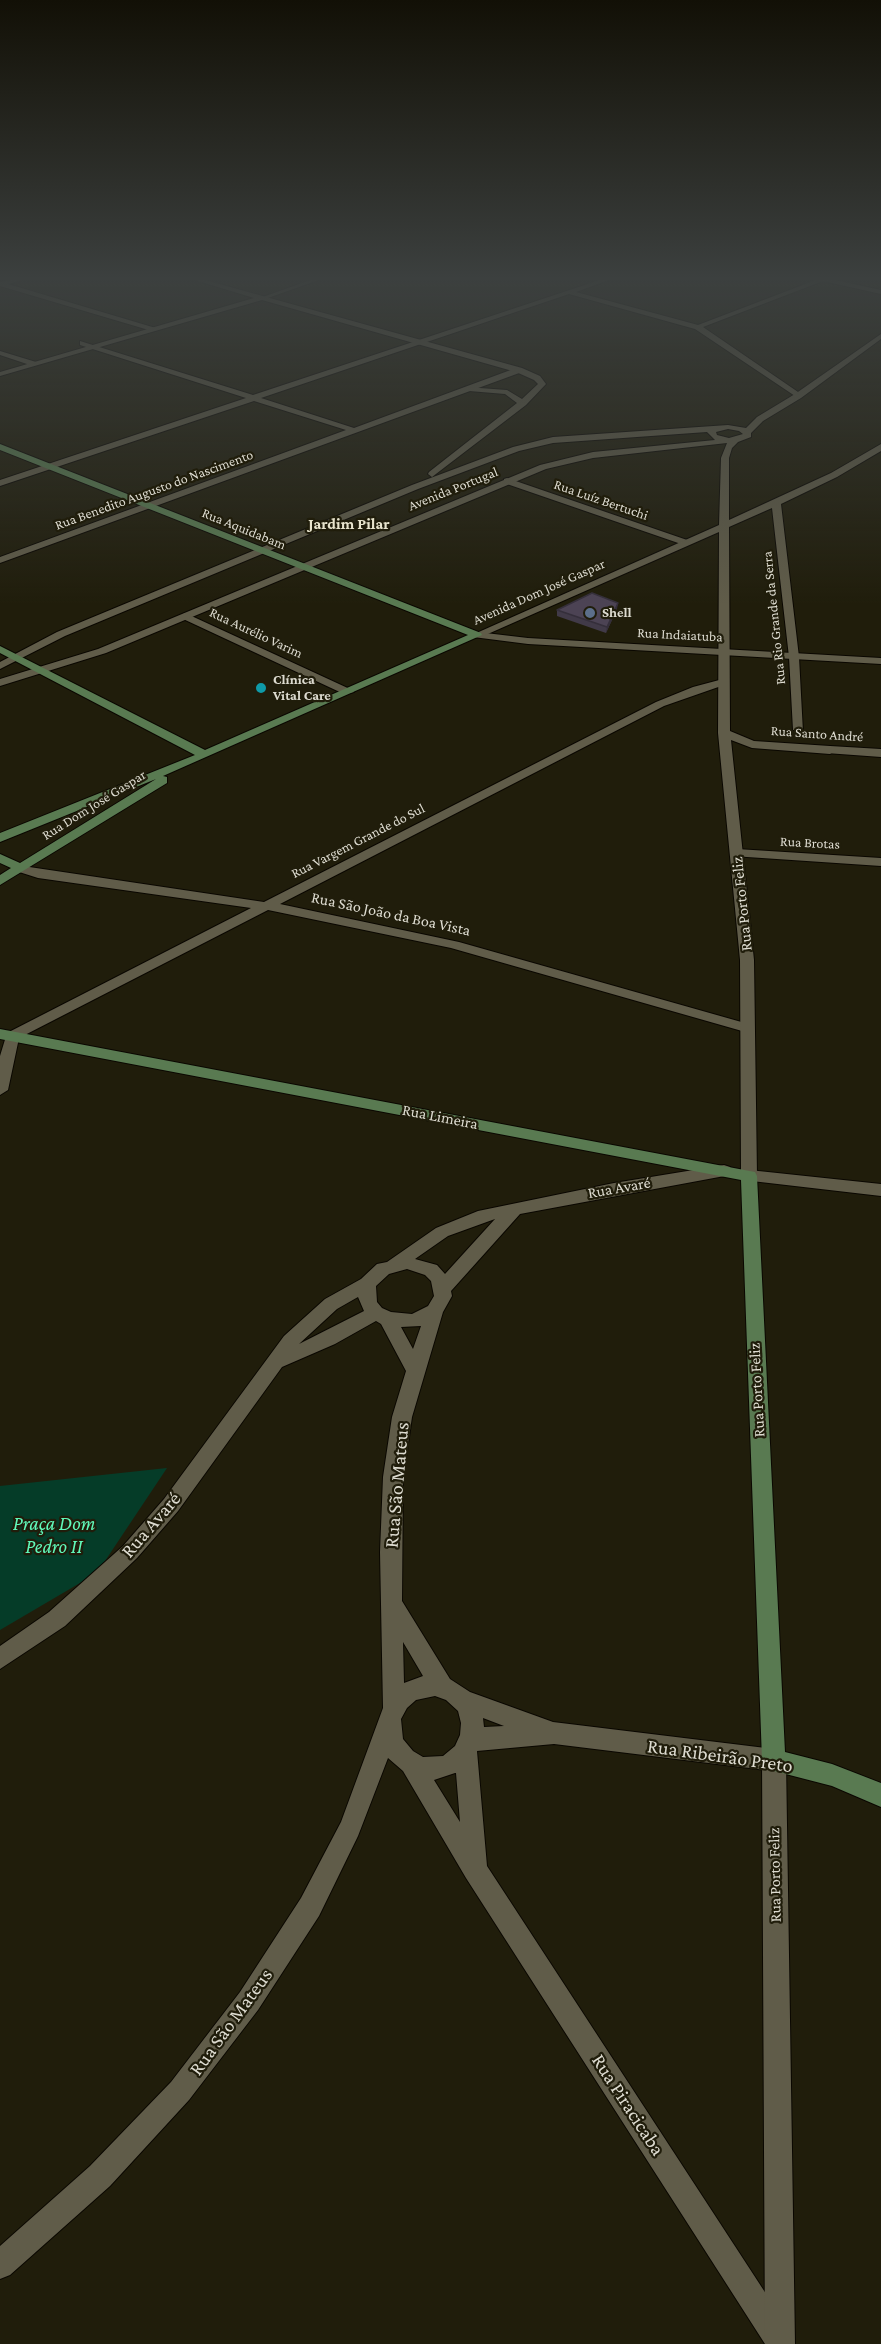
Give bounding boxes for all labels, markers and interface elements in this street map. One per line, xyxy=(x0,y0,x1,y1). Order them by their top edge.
street label: Rua Benedito Augusto do Nascimento xyxy=(53,446,255,534)
street label: Avenida Portugal xyxy=(406,463,500,515)
street label: Rua Luíz Bertuchi xyxy=(552,476,650,524)
street label: Rua Aquidabam xyxy=(200,505,288,553)
district label: Jardim Pilar xyxy=(308,514,390,534)
street label: Rua Rio Grande da Serra xyxy=(759,550,789,686)
street label: Avenida Dom José Gaspar xyxy=(470,555,608,629)
street label: Rua Aurélio Varim xyxy=(207,604,305,662)
place label: Shell xyxy=(602,605,632,621)
marker: Shell xyxy=(583,606,597,620)
street label: Rua Indaiatuba xyxy=(637,624,723,646)
place label: Clínica Vital Care xyxy=(273,672,331,704)
marker: Clínica Vital Care xyxy=(254,681,268,695)
street label: Rua Santo André xyxy=(770,722,864,746)
street label: Rua Dom José Gaspar xyxy=(39,766,149,844)
street label: Rua Vargem Grande do Sul xyxy=(288,800,428,882)
street label: Rua Brotas xyxy=(780,833,840,853)
street label: Rua Porto Feliz xyxy=(727,856,757,952)
street label: Rua São João da Boa Vista xyxy=(310,888,472,940)
street label: Rua Limeira xyxy=(401,1100,479,1134)
street label: Rua Avaré xyxy=(586,1173,652,1203)
street label: Rua Porto Feliz xyxy=(745,1342,769,1438)
street label: Rua São Mateus xyxy=(380,1421,414,1549)
street label: Rua Avaré xyxy=(116,1487,186,1563)
park label: Praça Dom Pedro II xyxy=(13,1512,95,1559)
street label: Rua Ribeirão Preto xyxy=(646,1734,794,1778)
street label: Rua Porto Feliz xyxy=(765,1827,785,1923)
street label: Rua São Mateus xyxy=(184,1964,278,2080)
street label: Rua Piracicaba xyxy=(586,2050,670,2160)

